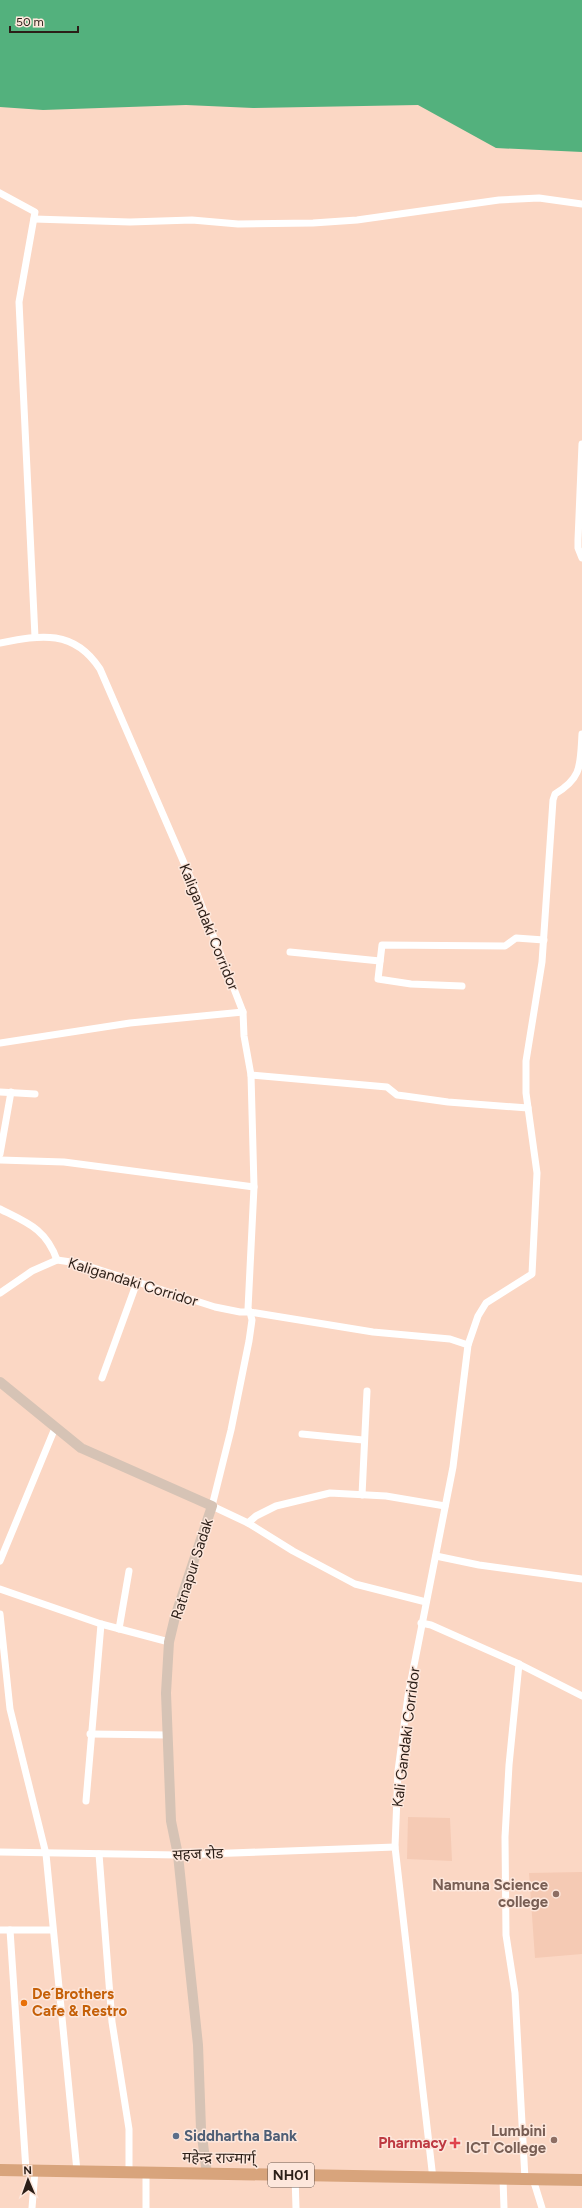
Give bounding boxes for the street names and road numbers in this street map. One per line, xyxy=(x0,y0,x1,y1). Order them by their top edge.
street label: Kaligandaki Corridor xyxy=(175,861,243,993)
street label: Kaligandaki Corridor xyxy=(66,1254,200,1310)
street label: Ratnapur Sadak xyxy=(167,1515,217,1622)
street label: Kali Gandaki Corridor xyxy=(388,1666,424,1808)
street label: सहज रोड xyxy=(172,1844,225,1864)
street label: महेन्द्र राज्मार्ग् xyxy=(182,2148,258,2169)
road number: NH01 xyxy=(268,2163,314,2187)

